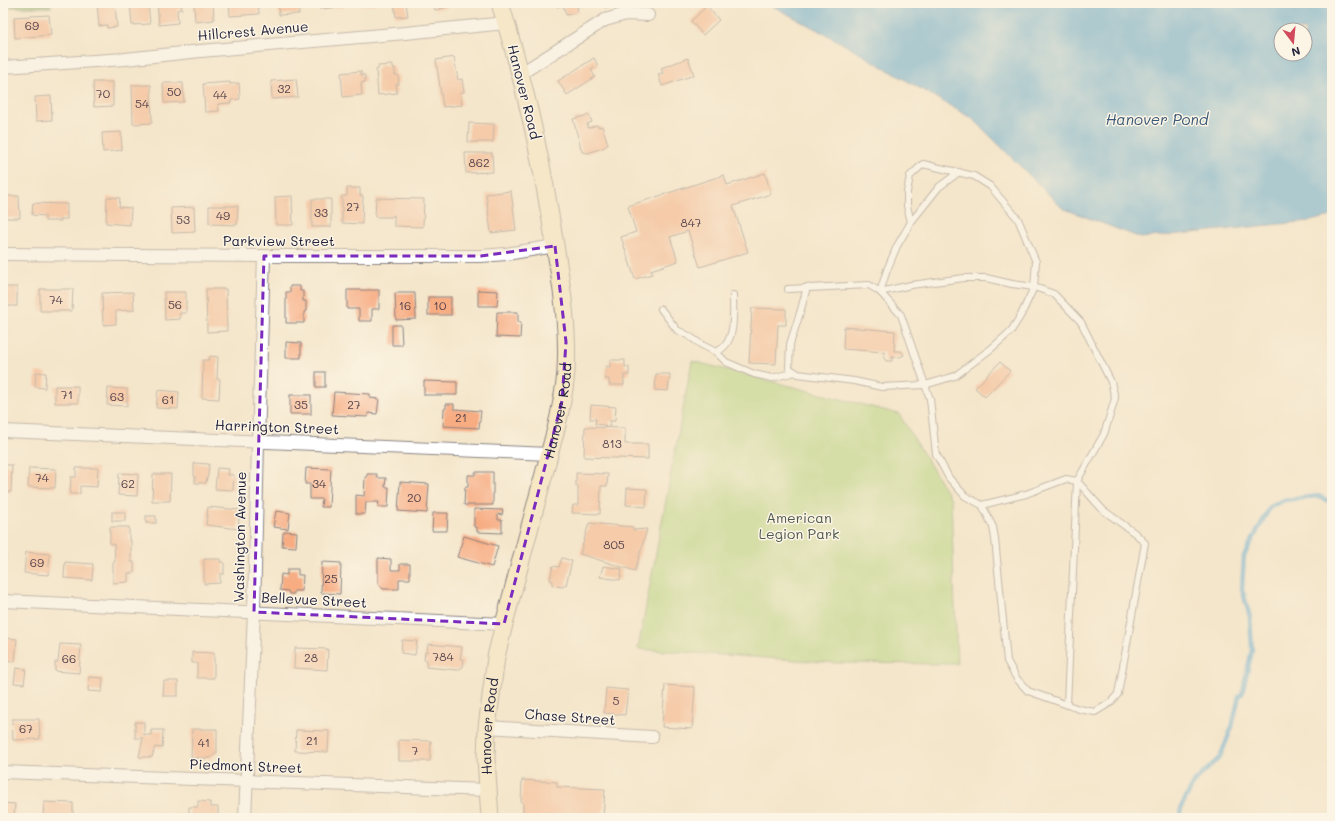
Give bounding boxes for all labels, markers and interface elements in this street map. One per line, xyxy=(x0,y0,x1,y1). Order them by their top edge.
street label: Hillcrest Avenue xyxy=(197,16,309,45)
house number: 69 xyxy=(25,17,39,33)
north arrow xyxy=(1273,22,1313,62)
street label: Hanover Road xyxy=(504,42,545,141)
text: N xyxy=(1290,44,1302,60)
house number: 32 xyxy=(277,80,291,96)
house number: 50 xyxy=(167,83,182,99)
house number: 70 xyxy=(96,85,111,101)
house number: 44 xyxy=(213,86,227,102)
house number: 54 xyxy=(135,95,149,111)
water label: Hanover Pond xyxy=(1106,109,1210,129)
house number: 862 xyxy=(468,154,490,170)
house number: 27 xyxy=(346,198,360,214)
house number: 33 xyxy=(314,204,328,220)
house number: 49 xyxy=(216,207,230,223)
house number: 53 xyxy=(176,211,190,227)
house number: 847 xyxy=(681,214,702,230)
street label: Parkview Street xyxy=(223,231,335,250)
house number: 74 xyxy=(49,291,63,307)
house number: 56 xyxy=(168,296,182,312)
house number: 16 xyxy=(399,297,411,313)
house number: 10 xyxy=(434,297,447,313)
street label: Hanover Road xyxy=(539,362,575,460)
house number: 71 xyxy=(61,386,73,402)
house number: 63 xyxy=(110,388,124,404)
house number: 61 xyxy=(162,391,174,407)
house number: 35 xyxy=(294,396,308,412)
house number: 27 xyxy=(347,396,361,412)
house number: 21 xyxy=(455,409,467,425)
street label: Harrington Street xyxy=(215,415,339,438)
house number: 813 xyxy=(602,435,622,451)
house number: 74 xyxy=(35,469,49,485)
street label: Washington Avenue xyxy=(229,471,250,603)
house number: 62 xyxy=(121,475,135,491)
house number: 34 xyxy=(312,475,326,491)
house number: 20 xyxy=(407,489,422,505)
park label: American Legion Park xyxy=(759,508,839,543)
house number: 805 xyxy=(603,536,625,552)
house number: 69 xyxy=(30,554,44,570)
house number: 25 xyxy=(324,570,338,586)
street label: Bellevue Street xyxy=(261,587,367,612)
house number: 784 xyxy=(433,648,453,664)
house number: 28 xyxy=(304,649,318,665)
house number: 66 xyxy=(62,650,76,666)
street label: Hanover Road xyxy=(476,677,502,775)
house number: 5 xyxy=(613,692,620,708)
street label: Chase Street xyxy=(524,704,616,729)
house number: 67 xyxy=(19,720,33,736)
house number: 21 xyxy=(306,732,318,748)
house number: 41 xyxy=(198,734,210,750)
house number: 7 xyxy=(412,742,419,758)
street label: Piedmont Street xyxy=(189,754,303,777)

